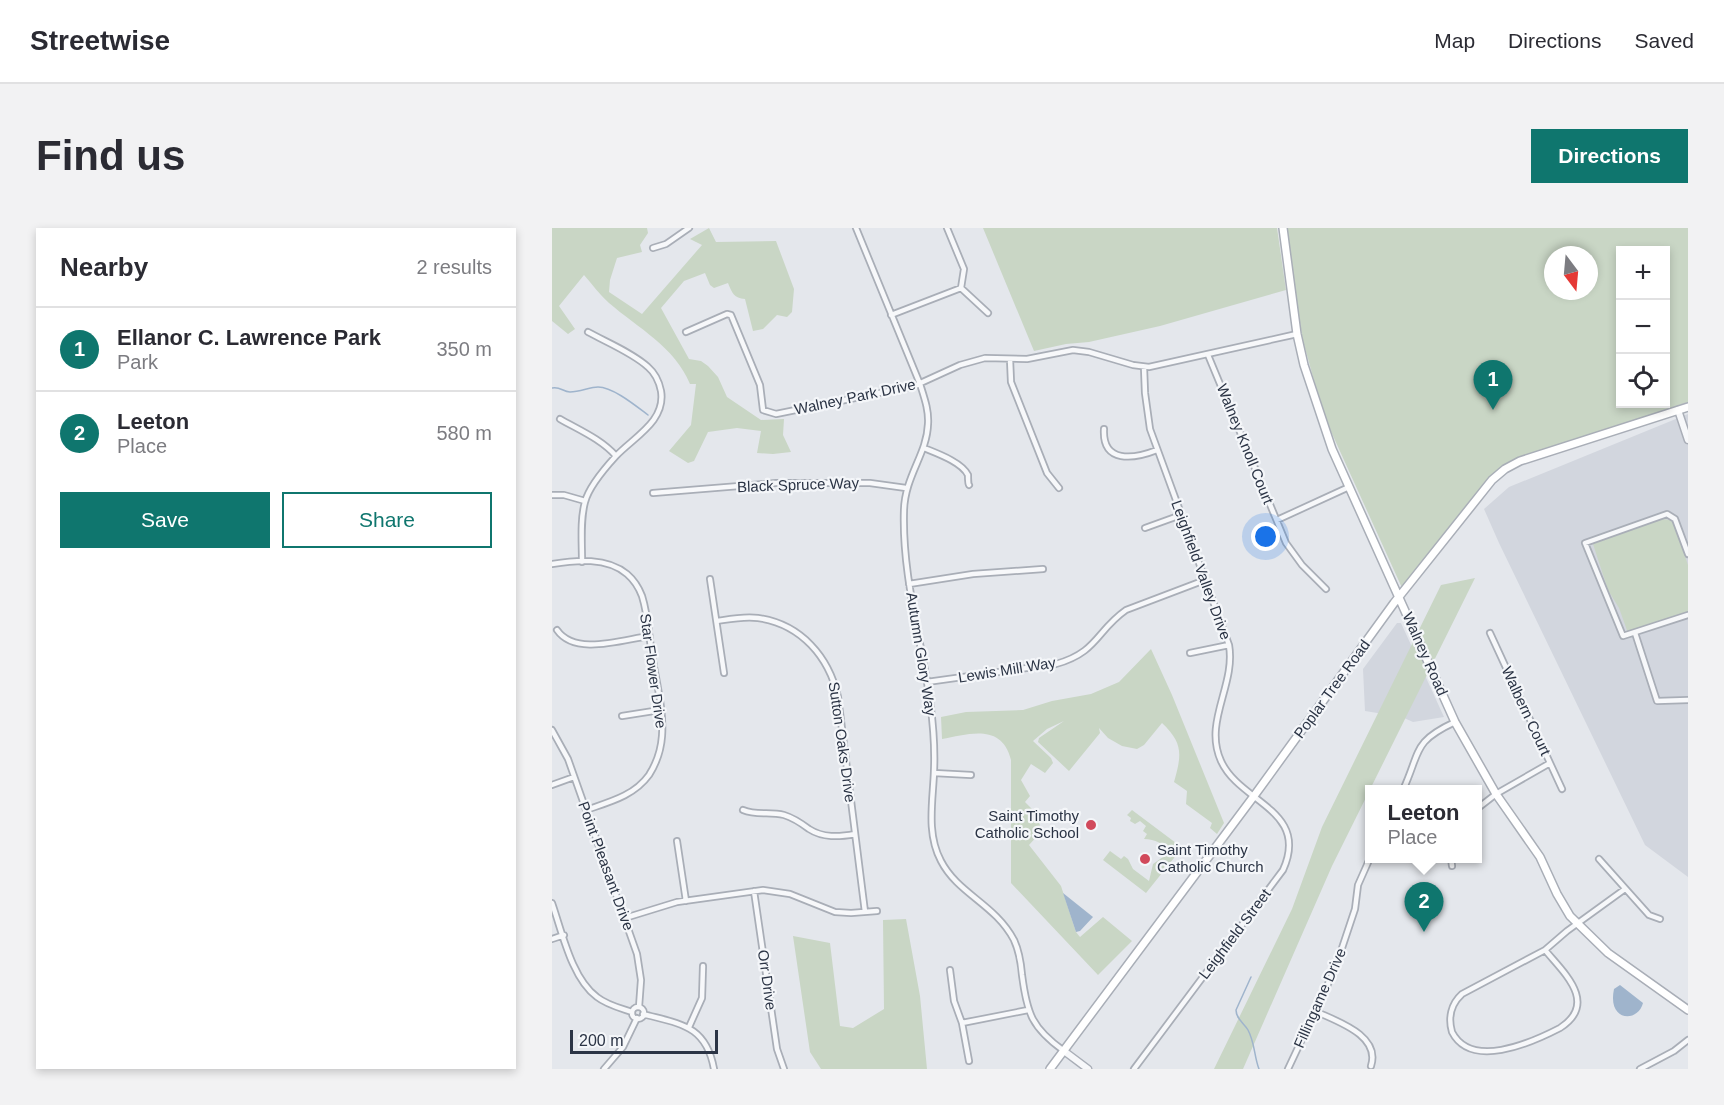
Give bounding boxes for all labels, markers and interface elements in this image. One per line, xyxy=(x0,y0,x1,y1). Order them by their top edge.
text: Streetwise xyxy=(30,25,170,56)
text: Map xyxy=(1434,29,1475,52)
text: Directions xyxy=(1508,29,1601,52)
text: Saved xyxy=(1634,29,1694,52)
button: Directions xyxy=(1531,129,1688,183)
text: Find us xyxy=(36,132,185,179)
north arrow xyxy=(1544,246,1598,300)
map controls xyxy=(1616,246,1670,408)
button: + xyxy=(1616,246,1670,300)
text: Nearby xyxy=(60,252,148,282)
text: 2 results xyxy=(416,256,492,278)
button: − xyxy=(1616,300,1670,354)
text: Ellanor C. Lawrence Park xyxy=(117,325,381,350)
text: 1 xyxy=(74,338,85,360)
text: 350 m xyxy=(436,338,492,360)
text: Park xyxy=(117,351,158,373)
button: locate xyxy=(1616,354,1670,408)
pin: 1 xyxy=(1474,360,1512,410)
street label: Walney Park Drive xyxy=(793,375,917,418)
street label: Walney Knoll Court xyxy=(1214,381,1278,507)
text: Leeton xyxy=(117,409,189,434)
text: 2 xyxy=(74,422,85,444)
text: 580 m xyxy=(436,422,492,444)
text: Place xyxy=(117,435,167,457)
street label: Black Spruce Way xyxy=(737,474,860,495)
button: Save xyxy=(60,492,270,548)
button: Share xyxy=(282,492,492,548)
street label: Leighfield Valley Drive xyxy=(1168,498,1235,642)
your location xyxy=(1251,522,1280,551)
street label: Autumn Glory Way xyxy=(903,591,940,718)
street label: Walney Road xyxy=(1399,609,1451,698)
street label: Star Flower Drive xyxy=(637,612,670,729)
street label: Poplar Tree Road xyxy=(1290,636,1373,741)
street label: Lewis Mill Way xyxy=(957,653,1057,686)
street label: Walbern Court xyxy=(1498,664,1555,759)
street label: Sutton Oaks Drive xyxy=(826,680,859,803)
popup xyxy=(1365,785,1482,863)
street label: Point Pleasant Drive xyxy=(575,799,638,933)
text: Leeton xyxy=(1387,800,1460,825)
place label: Saint Timothy Catholic School xyxy=(975,807,1079,841)
marker: Saint Timothy Catholic School xyxy=(1084,818,1098,832)
text: Place xyxy=(1387,826,1437,848)
place label: Saint Timothy Catholic Church xyxy=(1157,841,1264,875)
marker: Saint Timothy Catholic Church xyxy=(1138,852,1152,866)
pin: 2 xyxy=(1404,882,1444,932)
street label: Leighfield Street xyxy=(1195,885,1275,982)
street label: Fillingame Drive xyxy=(1290,945,1349,1050)
street label: Orr Drive xyxy=(755,949,780,1011)
scale bar xyxy=(570,1027,718,1054)
text: 200 m xyxy=(579,1032,623,1049)

